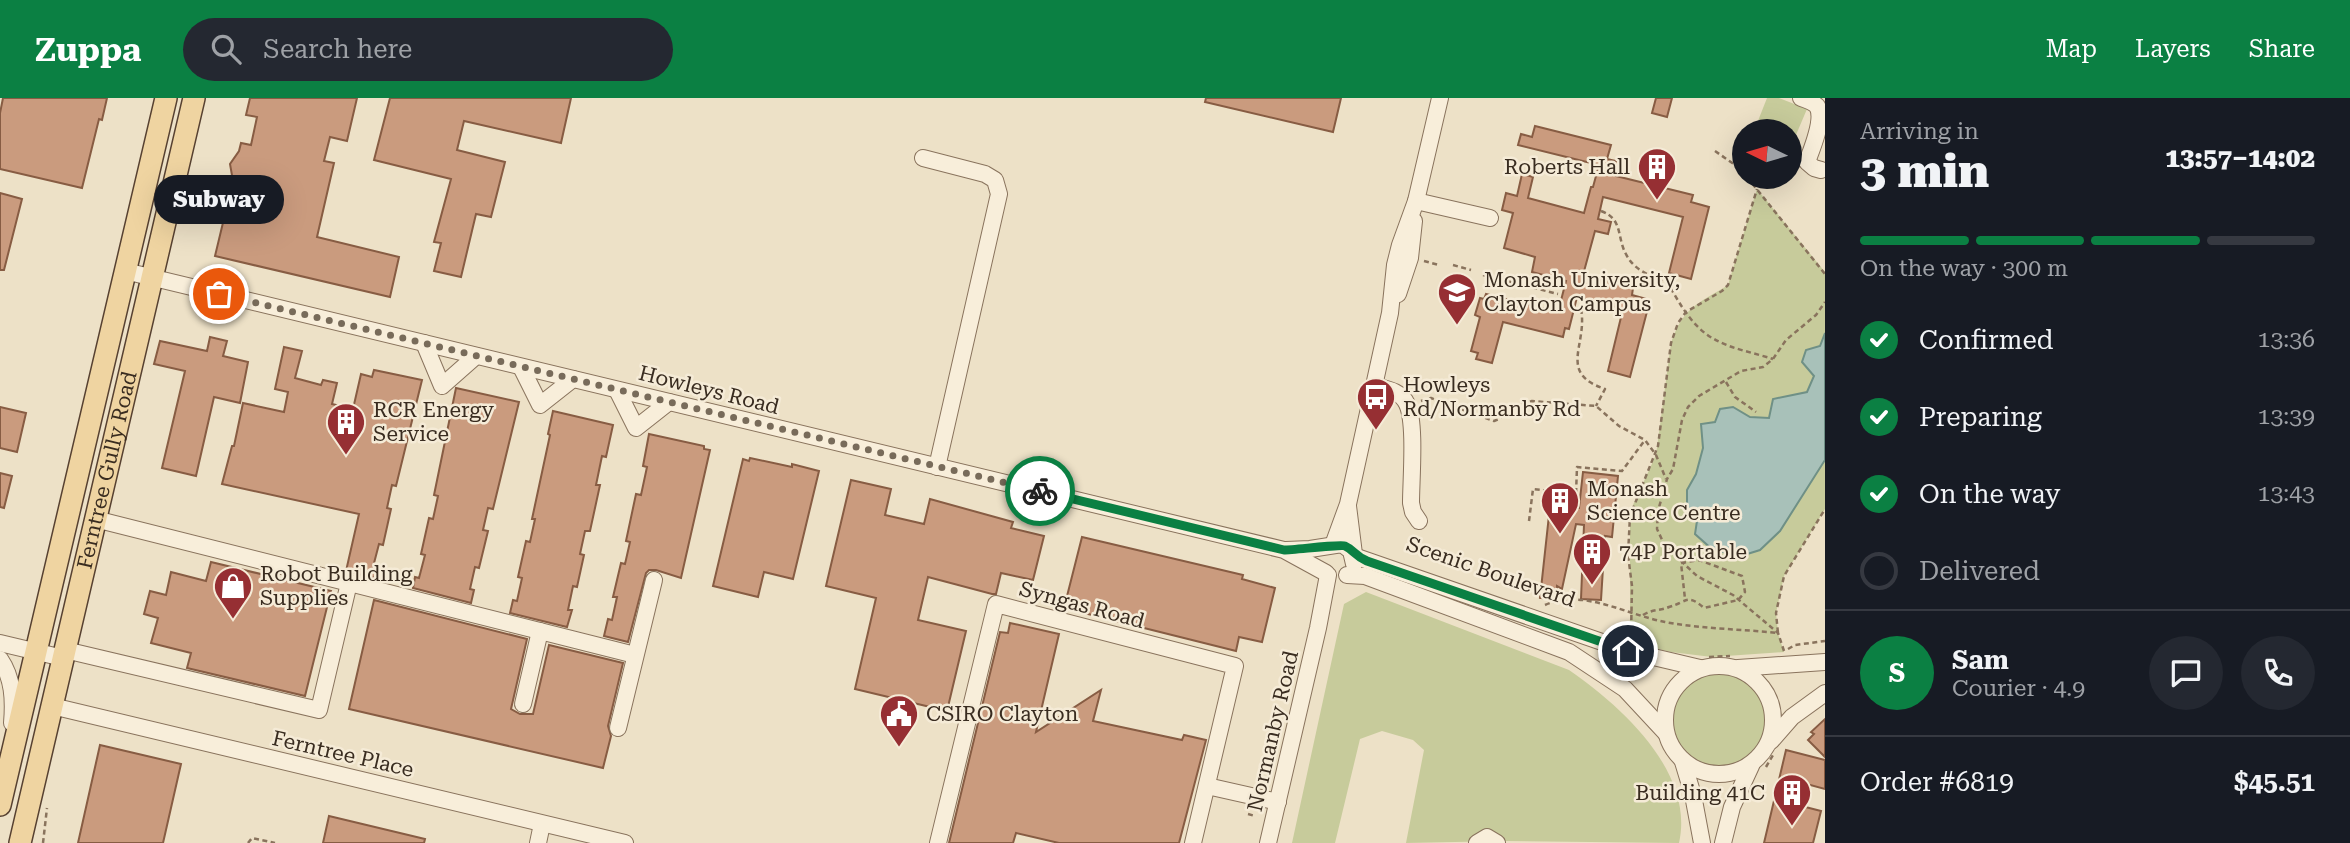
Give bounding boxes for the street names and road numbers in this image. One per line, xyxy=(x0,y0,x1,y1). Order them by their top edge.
street label: Howleys Road xyxy=(636,361,782,419)
street label: Ferntree Gully Road xyxy=(72,368,142,571)
street label: Scenic Boulevard xyxy=(1403,532,1579,612)
street label: Syngas Road xyxy=(1017,577,1148,633)
street label: Normanby Road xyxy=(1243,648,1303,814)
street label: Ferntree Place xyxy=(270,726,416,782)

